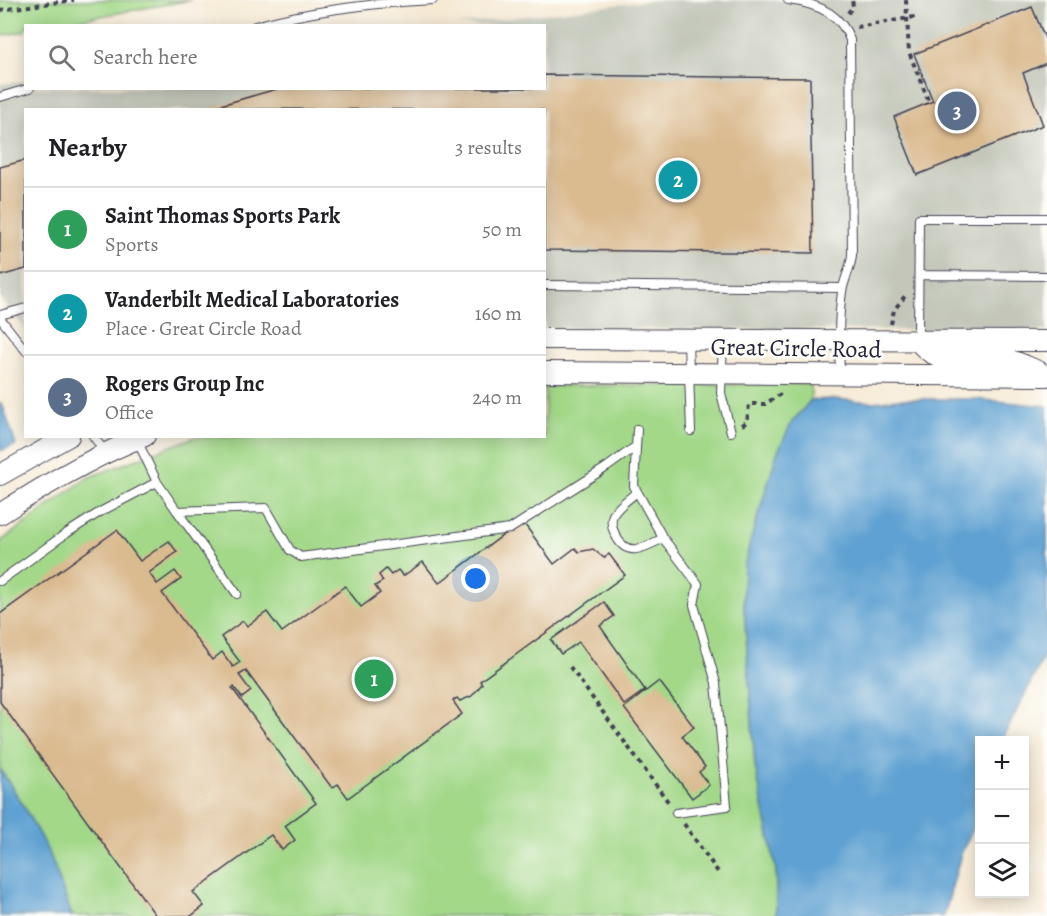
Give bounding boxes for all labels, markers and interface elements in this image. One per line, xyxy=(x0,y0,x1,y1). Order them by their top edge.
search box xyxy=(24,24,546,90)
icon: search xyxy=(45,41,78,74)
text: Search here xyxy=(93,42,198,72)
pin: 3 xyxy=(938,88,976,134)
text: Nearby xyxy=(48,130,127,165)
text: 3 results xyxy=(455,134,522,161)
pin: 2 xyxy=(658,158,698,202)
text: Saint Thomas Sports Park xyxy=(105,201,340,231)
text: 1 xyxy=(64,216,71,243)
text: 50 m xyxy=(482,216,522,243)
text: Sports xyxy=(105,231,158,258)
text: Vanderbilt Medical Laboratories xyxy=(105,285,399,315)
text: 2 xyxy=(63,300,72,327)
text: 160 m xyxy=(475,300,522,327)
text: Place · Great Circle Road xyxy=(105,315,302,342)
street label: Great Circle Road xyxy=(710,331,882,365)
text: Rogers Group Inc xyxy=(105,369,264,399)
text: 3 xyxy=(63,384,72,411)
text: 240 m xyxy=(472,384,522,411)
text: Office xyxy=(105,399,154,426)
your location xyxy=(461,564,490,593)
pin: 1 xyxy=(354,656,394,702)
map controls xyxy=(975,736,1029,898)
button: + xyxy=(975,736,1029,790)
button: − xyxy=(975,790,1029,844)
button: layers xyxy=(975,844,1029,898)

